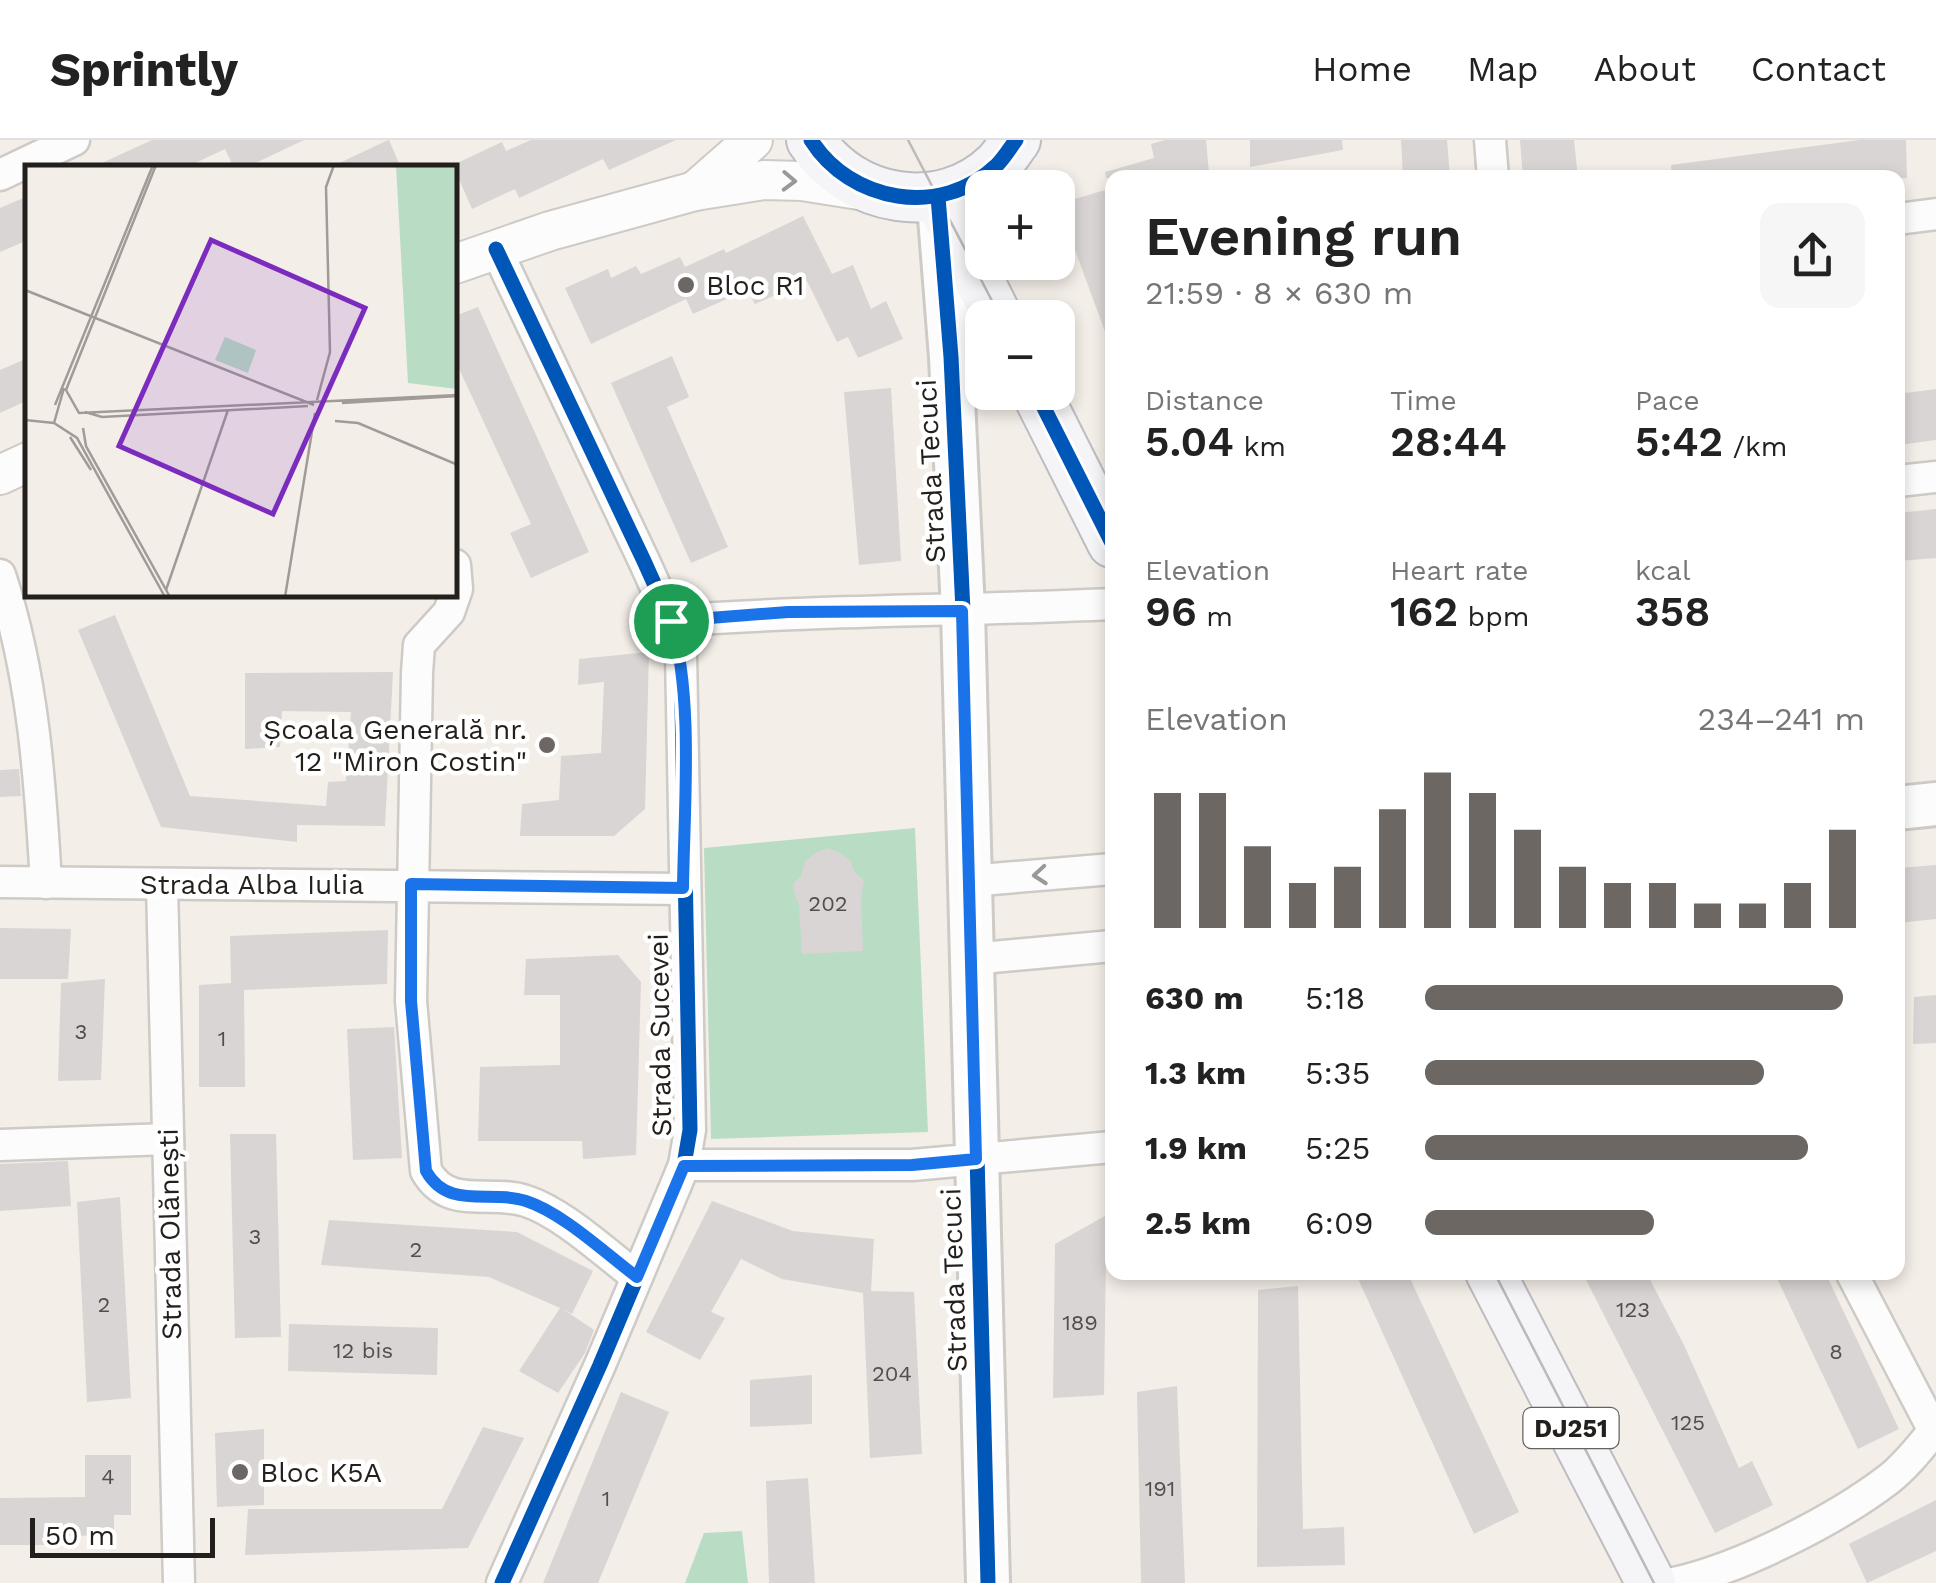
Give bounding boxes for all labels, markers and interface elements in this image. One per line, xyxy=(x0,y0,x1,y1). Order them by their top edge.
text: Sprintly xyxy=(50,41,238,98)
text: Home xyxy=(1312,48,1412,90)
text: Map xyxy=(1467,48,1539,90)
text: About xyxy=(1594,48,1696,90)
text: Contact xyxy=(1751,48,1886,90)
inset map xyxy=(25,165,458,598)
one-way arrow xyxy=(781,170,797,191)
map controls xyxy=(965,170,1075,410)
button: + xyxy=(965,170,1075,280)
button: share xyxy=(1760,203,1865,308)
text: Evening run xyxy=(1145,204,1462,268)
place label: Bloc R1 xyxy=(706,269,804,302)
marker: Bloc R1 xyxy=(675,274,697,296)
text: 21:59 · 8 × 630 m xyxy=(1145,274,1413,312)
button: − xyxy=(965,300,1075,410)
street label: Strada Tecuci xyxy=(910,378,952,564)
text: Distance xyxy=(1145,384,1264,417)
text: Time xyxy=(1390,384,1457,417)
text: Pace xyxy=(1635,384,1700,417)
text: 5.04 xyxy=(1145,417,1234,466)
text: 28:44 xyxy=(1390,417,1507,466)
text: 5:42 xyxy=(1635,417,1723,466)
text: km xyxy=(1234,430,1286,463)
text: /km xyxy=(1723,430,1788,463)
text: Elevation xyxy=(1145,554,1270,587)
text: Heart rate xyxy=(1390,554,1528,587)
text: kcal xyxy=(1635,554,1690,587)
pin xyxy=(629,579,714,664)
text: 96 xyxy=(1145,587,1197,636)
text: 162 xyxy=(1390,587,1458,636)
text: 358 xyxy=(1635,587,1710,636)
icon: arrive xyxy=(644,594,699,649)
text: m xyxy=(1197,600,1233,633)
text: bpm xyxy=(1458,600,1529,633)
text: Elevation xyxy=(1145,700,1288,738)
text: 234–241 m xyxy=(1698,700,1865,738)
place label: Școala Generală nr. 12 "Miron Costin" xyxy=(263,713,527,778)
marker: Școala Generală nr. 12 "Miron Costin" xyxy=(536,734,558,756)
one-way arrow xyxy=(1032,863,1048,885)
street label: Strada Alba Iulia xyxy=(140,868,364,901)
house number: 202 xyxy=(808,891,848,916)
street label: Strada Sucevei xyxy=(642,933,678,1137)
text: 630 m xyxy=(1145,979,1244,1017)
text: 5:18 xyxy=(1305,979,1365,1017)
house number: 3 xyxy=(75,1019,87,1044)
house number: 1 xyxy=(218,1026,226,1051)
text: 1.3 km xyxy=(1145,1054,1246,1092)
text: 5:35 xyxy=(1305,1054,1370,1092)
street label: Strada Olănești xyxy=(152,1128,188,1340)
text: 1.9 km xyxy=(1145,1129,1247,1167)
text: 5:25 xyxy=(1305,1129,1370,1167)
street label: Strada Tecuci xyxy=(934,1187,974,1373)
text: 2.5 km xyxy=(1145,1204,1251,1242)
text: 6:09 xyxy=(1305,1204,1374,1242)
house number: 3 xyxy=(249,1224,261,1249)
house number: 2 xyxy=(410,1237,422,1262)
house number: 2 xyxy=(98,1292,110,1317)
house number: 123 xyxy=(1616,1297,1650,1322)
house number: 189 xyxy=(1062,1310,1098,1335)
house number: 12 bis xyxy=(333,1338,393,1363)
house number: 8 xyxy=(1829,1339,1843,1364)
house number: 204 xyxy=(872,1361,912,1386)
road number: DJ251 xyxy=(1524,1408,1618,1448)
house number: 125 xyxy=(1671,1410,1705,1435)
place label: Bloc K5A xyxy=(260,1456,382,1489)
marker: Bloc K5A xyxy=(229,1461,251,1483)
house number: 4 xyxy=(101,1464,115,1489)
house number: 191 xyxy=(1145,1476,1175,1501)
house number: 1 xyxy=(602,1486,610,1511)
scale bar xyxy=(30,1513,215,1558)
text: 50 m xyxy=(45,1519,115,1552)

